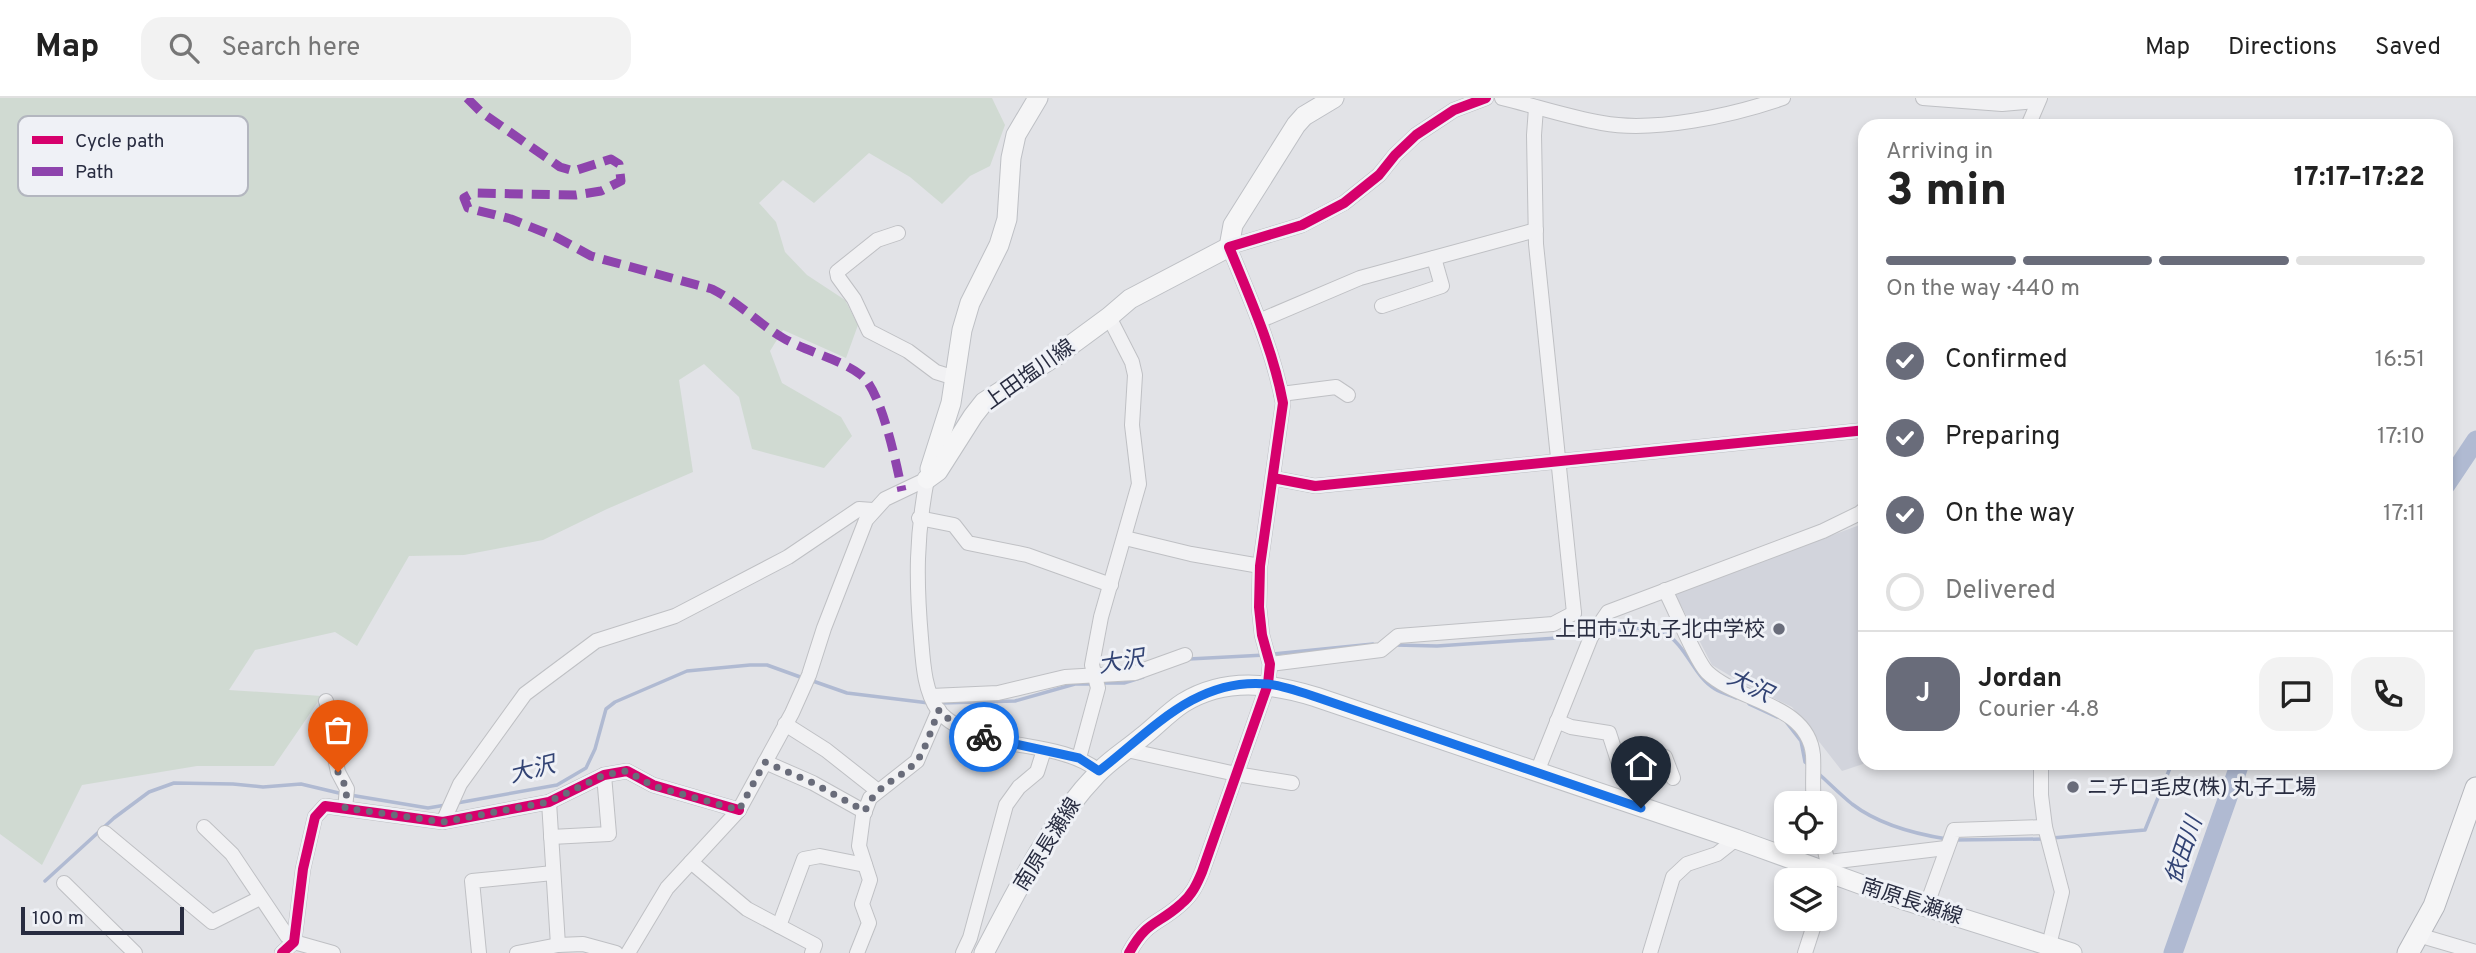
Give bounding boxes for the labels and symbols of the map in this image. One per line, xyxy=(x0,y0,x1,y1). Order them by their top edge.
legend xyxy=(18,116,248,196)
text: Cycle path xyxy=(75,130,164,154)
text: Path xyxy=(75,161,114,185)
street label: 上田塩川線 xyxy=(979,334,1081,416)
place label: 上田市立丸子北中学校 xyxy=(1555,617,1765,644)
marker: 上田市立丸子北中学校 xyxy=(1771,621,1787,637)
water label: 大沢 xyxy=(1096,645,1149,681)
water label: 大沢 xyxy=(1722,664,1779,712)
pin xyxy=(308,700,368,772)
courier xyxy=(949,702,1019,772)
pin xyxy=(1611,736,1671,808)
water label: 大沢 xyxy=(507,751,561,791)
place label: ニチロ毛皮(株) 丸子工場 xyxy=(2087,775,2316,802)
marker: ニチロ毛皮(株) 丸子工場 xyxy=(2065,779,2081,795)
street label: 南原長瀬線 xyxy=(1009,793,1088,896)
water label: 依田川 xyxy=(2160,811,2211,888)
street label: 南原長瀬線 xyxy=(1857,873,1966,931)
scale bar xyxy=(21,904,184,936)

